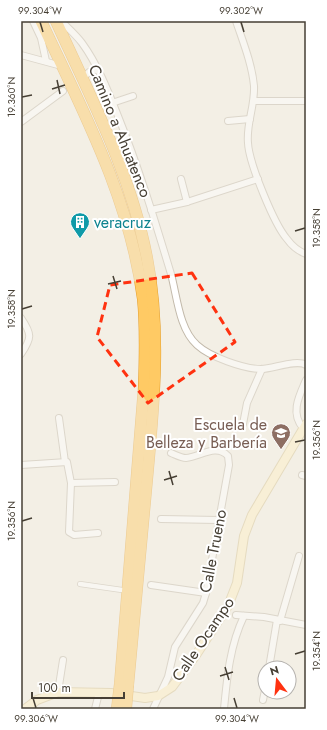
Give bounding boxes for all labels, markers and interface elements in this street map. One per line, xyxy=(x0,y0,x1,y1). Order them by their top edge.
text: 99.304°W xyxy=(18,3,62,18)
text: 99.302°W xyxy=(219,3,263,18)
street label: Camino a Ahuatenco xyxy=(83,61,157,201)
text: 19.360°N xyxy=(4,77,19,117)
text: 19.358°N xyxy=(309,208,324,248)
building icon: veracruz xyxy=(69,211,91,239)
place label: veracruz xyxy=(94,211,152,234)
text: 19.358°N xyxy=(4,289,19,329)
place label: Escuela de Belleza y Barbería xyxy=(146,413,267,454)
text: 19.356°N xyxy=(309,420,324,460)
school or university icon: Escuela de Belleza y Barbería xyxy=(270,422,292,450)
text: 19.356°N xyxy=(4,501,19,541)
street label: Calle Trueno xyxy=(194,507,232,595)
street label: Calle Ocampo xyxy=(166,592,240,686)
text: 19.354°N xyxy=(309,631,324,671)
north arrow xyxy=(257,660,297,700)
text: N xyxy=(268,661,281,679)
scale bar xyxy=(32,674,124,700)
text: 100 m xyxy=(38,679,71,697)
text: 99.306°W xyxy=(14,711,58,726)
text: 99.304°W xyxy=(215,711,259,726)

